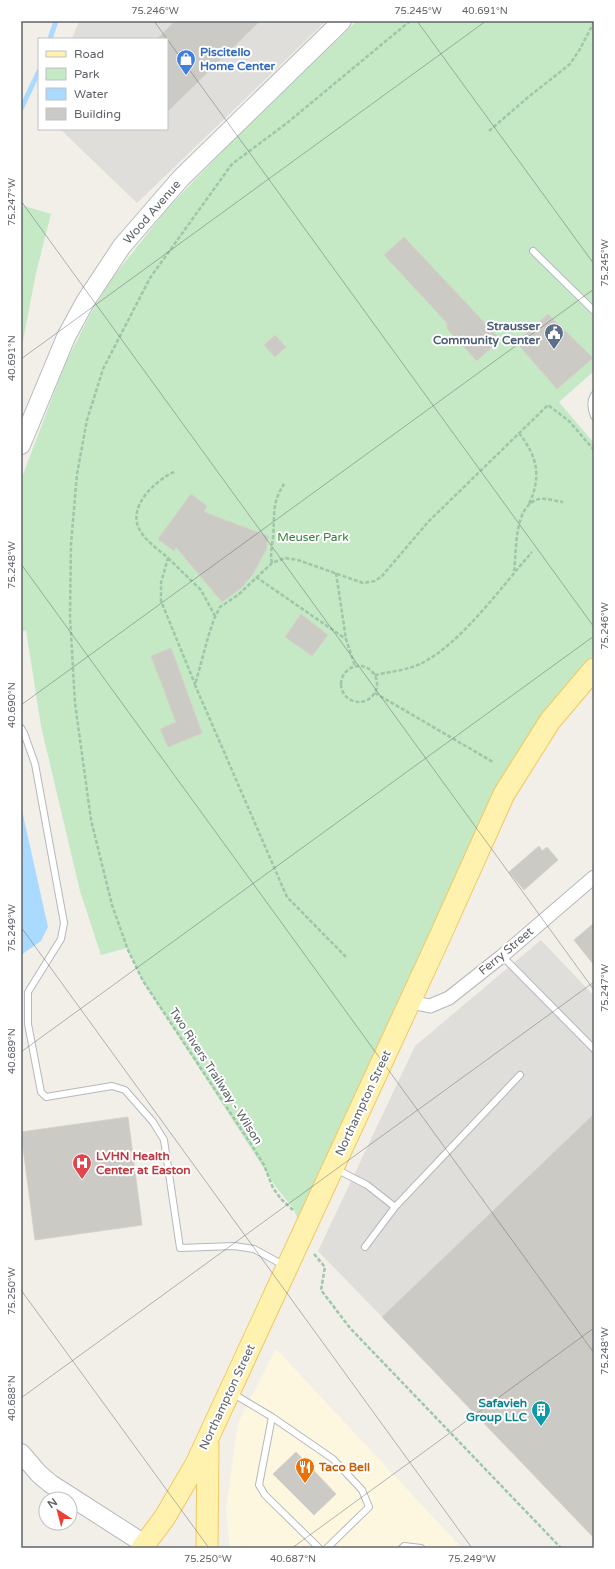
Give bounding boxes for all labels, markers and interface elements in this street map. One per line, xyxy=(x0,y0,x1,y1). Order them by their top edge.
text: 75.246°W xyxy=(131,5,179,17)
text: 75.245°W xyxy=(394,5,442,17)
text: 40.691°N xyxy=(462,5,508,17)
legend xyxy=(38,38,168,130)
place label: Piscitello Home Center xyxy=(200,45,276,73)
text: Road xyxy=(74,47,104,61)
shop icon: Piscitello Home Center xyxy=(175,48,197,76)
text: Park xyxy=(74,67,100,81)
text: Water xyxy=(74,87,109,101)
text: Building xyxy=(74,107,121,121)
street label: Wood Avenue xyxy=(121,177,184,247)
text: 75.247°W xyxy=(6,178,18,226)
text: 75.245°W xyxy=(599,239,611,287)
place label: Strausser Community Center xyxy=(433,319,540,348)
public building icon: Strausser Community Center xyxy=(543,322,565,350)
text: 40.691°N xyxy=(6,335,18,381)
park label: Meuser Park xyxy=(277,530,349,544)
text: 75.248°W xyxy=(6,541,18,589)
text: 75.246°W xyxy=(599,602,611,650)
text: 40.690°N xyxy=(6,682,18,728)
text: 75.249°W xyxy=(6,904,18,952)
street label: Ferry Street xyxy=(476,924,536,978)
text: 75.247°W xyxy=(599,964,611,1012)
street label: Two Rivers Trailway - Wilson xyxy=(166,1005,266,1147)
text: 40.689°N xyxy=(6,1028,18,1074)
street label: Northampton Street xyxy=(332,1048,394,1158)
place label: LVHN Health Center at Easton xyxy=(96,1149,191,1177)
hospital icon: LVHN Health Center at Easton xyxy=(71,1152,93,1180)
text: 75.250°W xyxy=(6,1267,18,1315)
text: 75.248°W xyxy=(599,1327,611,1375)
street label: Northampton Street xyxy=(196,1342,258,1452)
text: 40.688°N xyxy=(6,1375,18,1421)
place label: Safavieh Group LLC xyxy=(466,1396,528,1425)
building icon: Safavieh Group LLC xyxy=(530,1399,552,1427)
restaurant icon: Taco Bell xyxy=(294,1456,316,1484)
place label: Taco Bell xyxy=(318,1460,370,1474)
north arrow xyxy=(38,1491,78,1531)
text: N xyxy=(45,1495,60,1511)
text: 75.250°W xyxy=(184,1553,232,1565)
text: 40.687°N xyxy=(270,1553,316,1565)
text: 75.249°W xyxy=(448,1553,496,1565)

